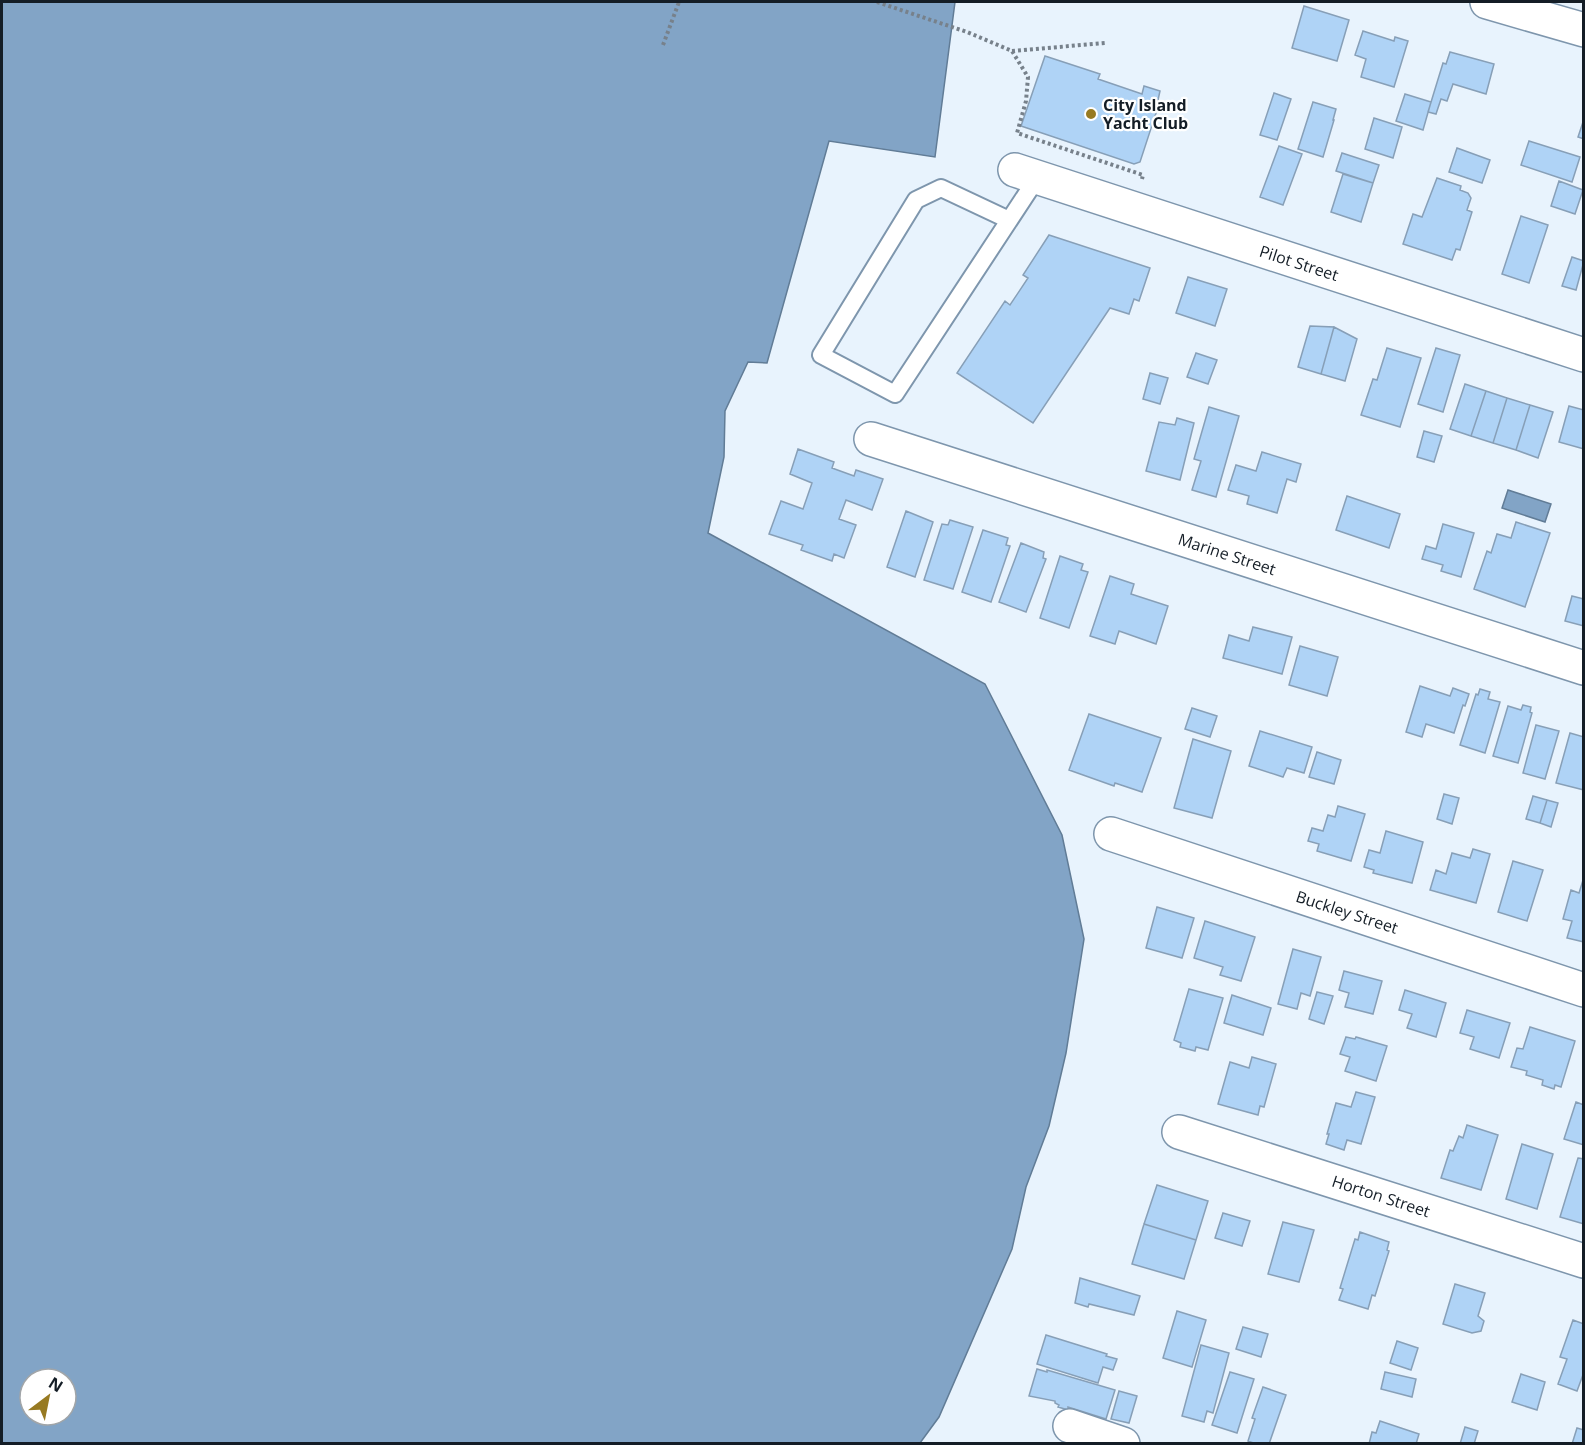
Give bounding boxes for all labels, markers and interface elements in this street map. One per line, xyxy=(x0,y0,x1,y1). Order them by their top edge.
place label: City Island Yacht Club xyxy=(1103,94,1188,134)
marker: City Island Yacht Club xyxy=(1084,107,1098,121)
street label: Pilot Street xyxy=(1257,240,1342,286)
street label: Marine Street xyxy=(1175,528,1279,580)
street label: Buckley Street xyxy=(1293,885,1401,939)
street label: Horton Street xyxy=(1329,1170,1433,1222)
north arrow xyxy=(18,1367,78,1427)
text: N xyxy=(45,1372,67,1397)

